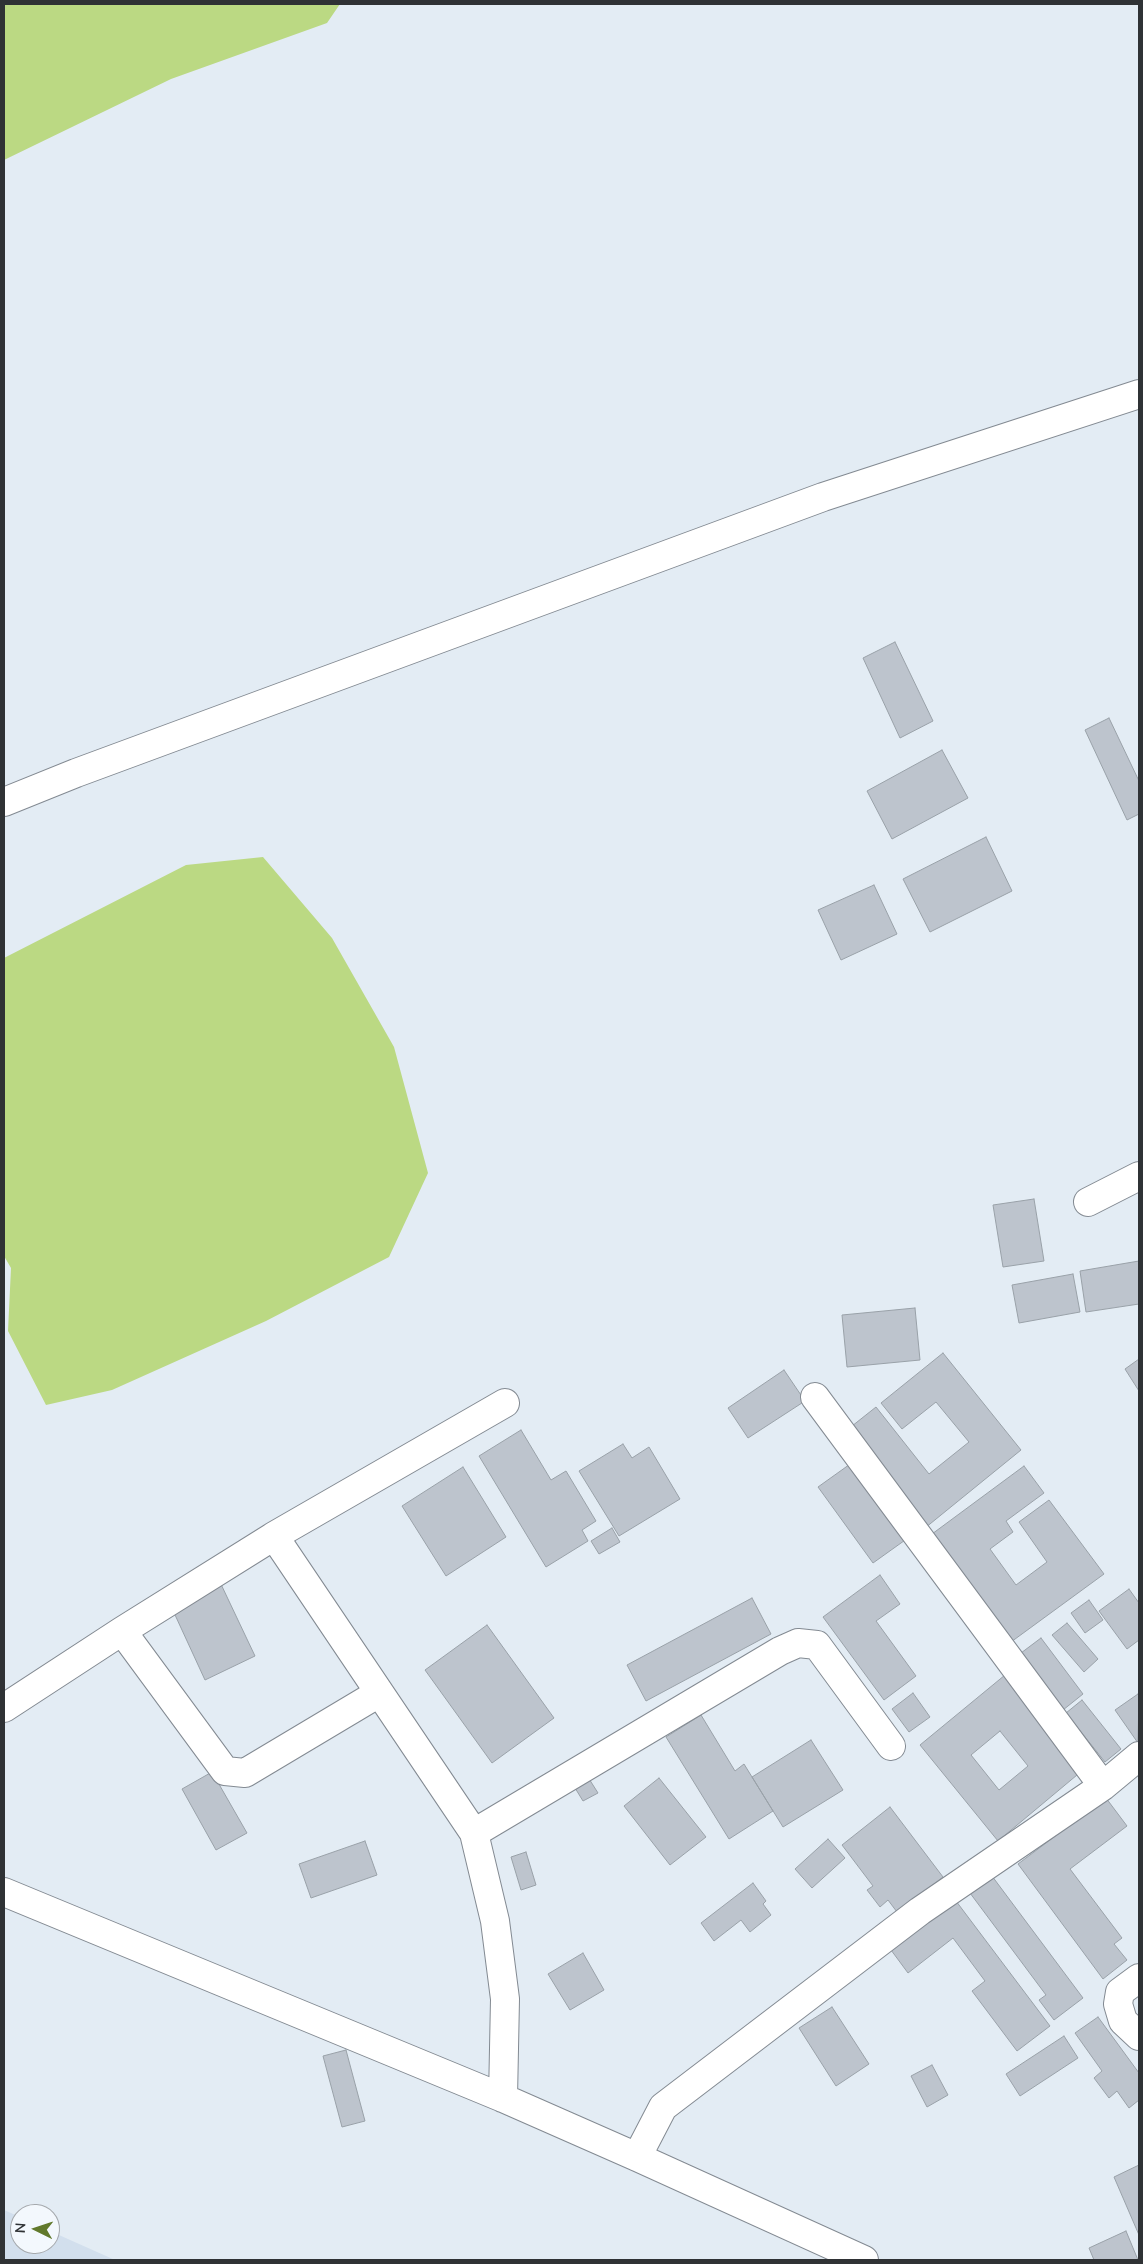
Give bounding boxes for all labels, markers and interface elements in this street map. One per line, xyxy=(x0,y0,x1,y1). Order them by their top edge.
north arrow xyxy=(10,2204,60,2254)
text: N xyxy=(11,2222,30,2234)

